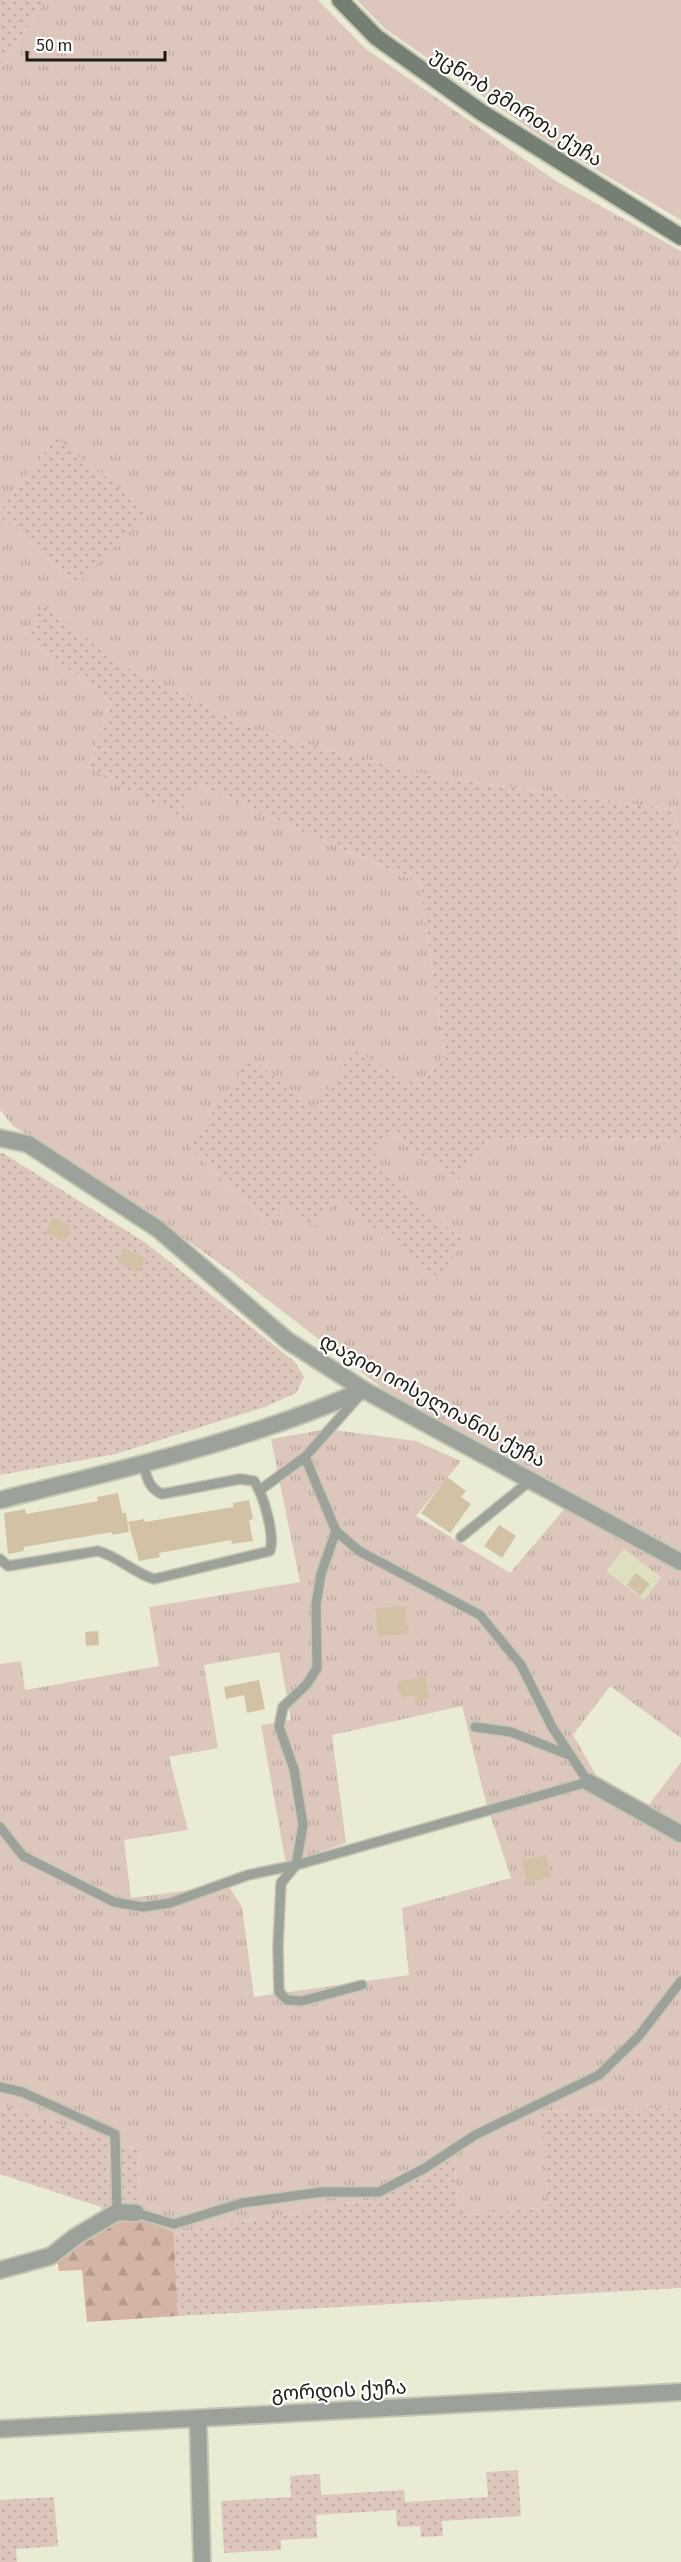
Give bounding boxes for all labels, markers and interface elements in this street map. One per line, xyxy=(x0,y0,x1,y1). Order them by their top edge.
scale bar xyxy=(27,24,165,62)
text: 50 m xyxy=(36,33,72,58)
street label: უცნობ გმირთა ქუჩა xyxy=(425,42,608,174)
street label: დავით იოსელიანის ქუჩა xyxy=(314,1327,551,1475)
street label: გორდის ქუჩა xyxy=(271,2373,407,2409)

